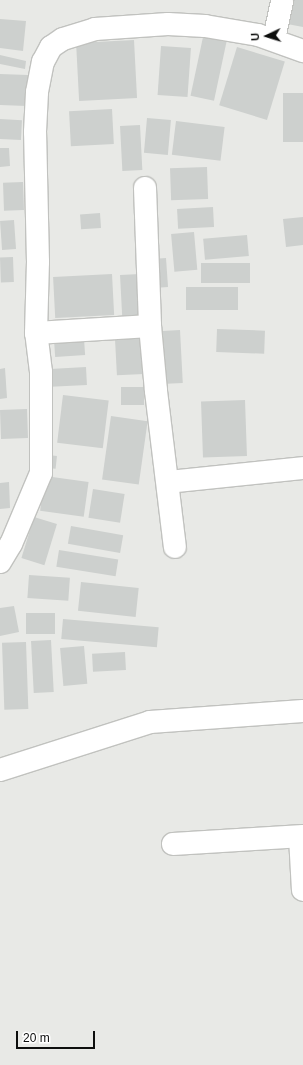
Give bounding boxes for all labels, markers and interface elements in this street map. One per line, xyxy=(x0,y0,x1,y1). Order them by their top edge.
north arrow xyxy=(247,16,287,56)
text: U xyxy=(249,32,261,41)
scale bar xyxy=(18,1023,97,1049)
text: 20 m xyxy=(23,1031,50,1045)

